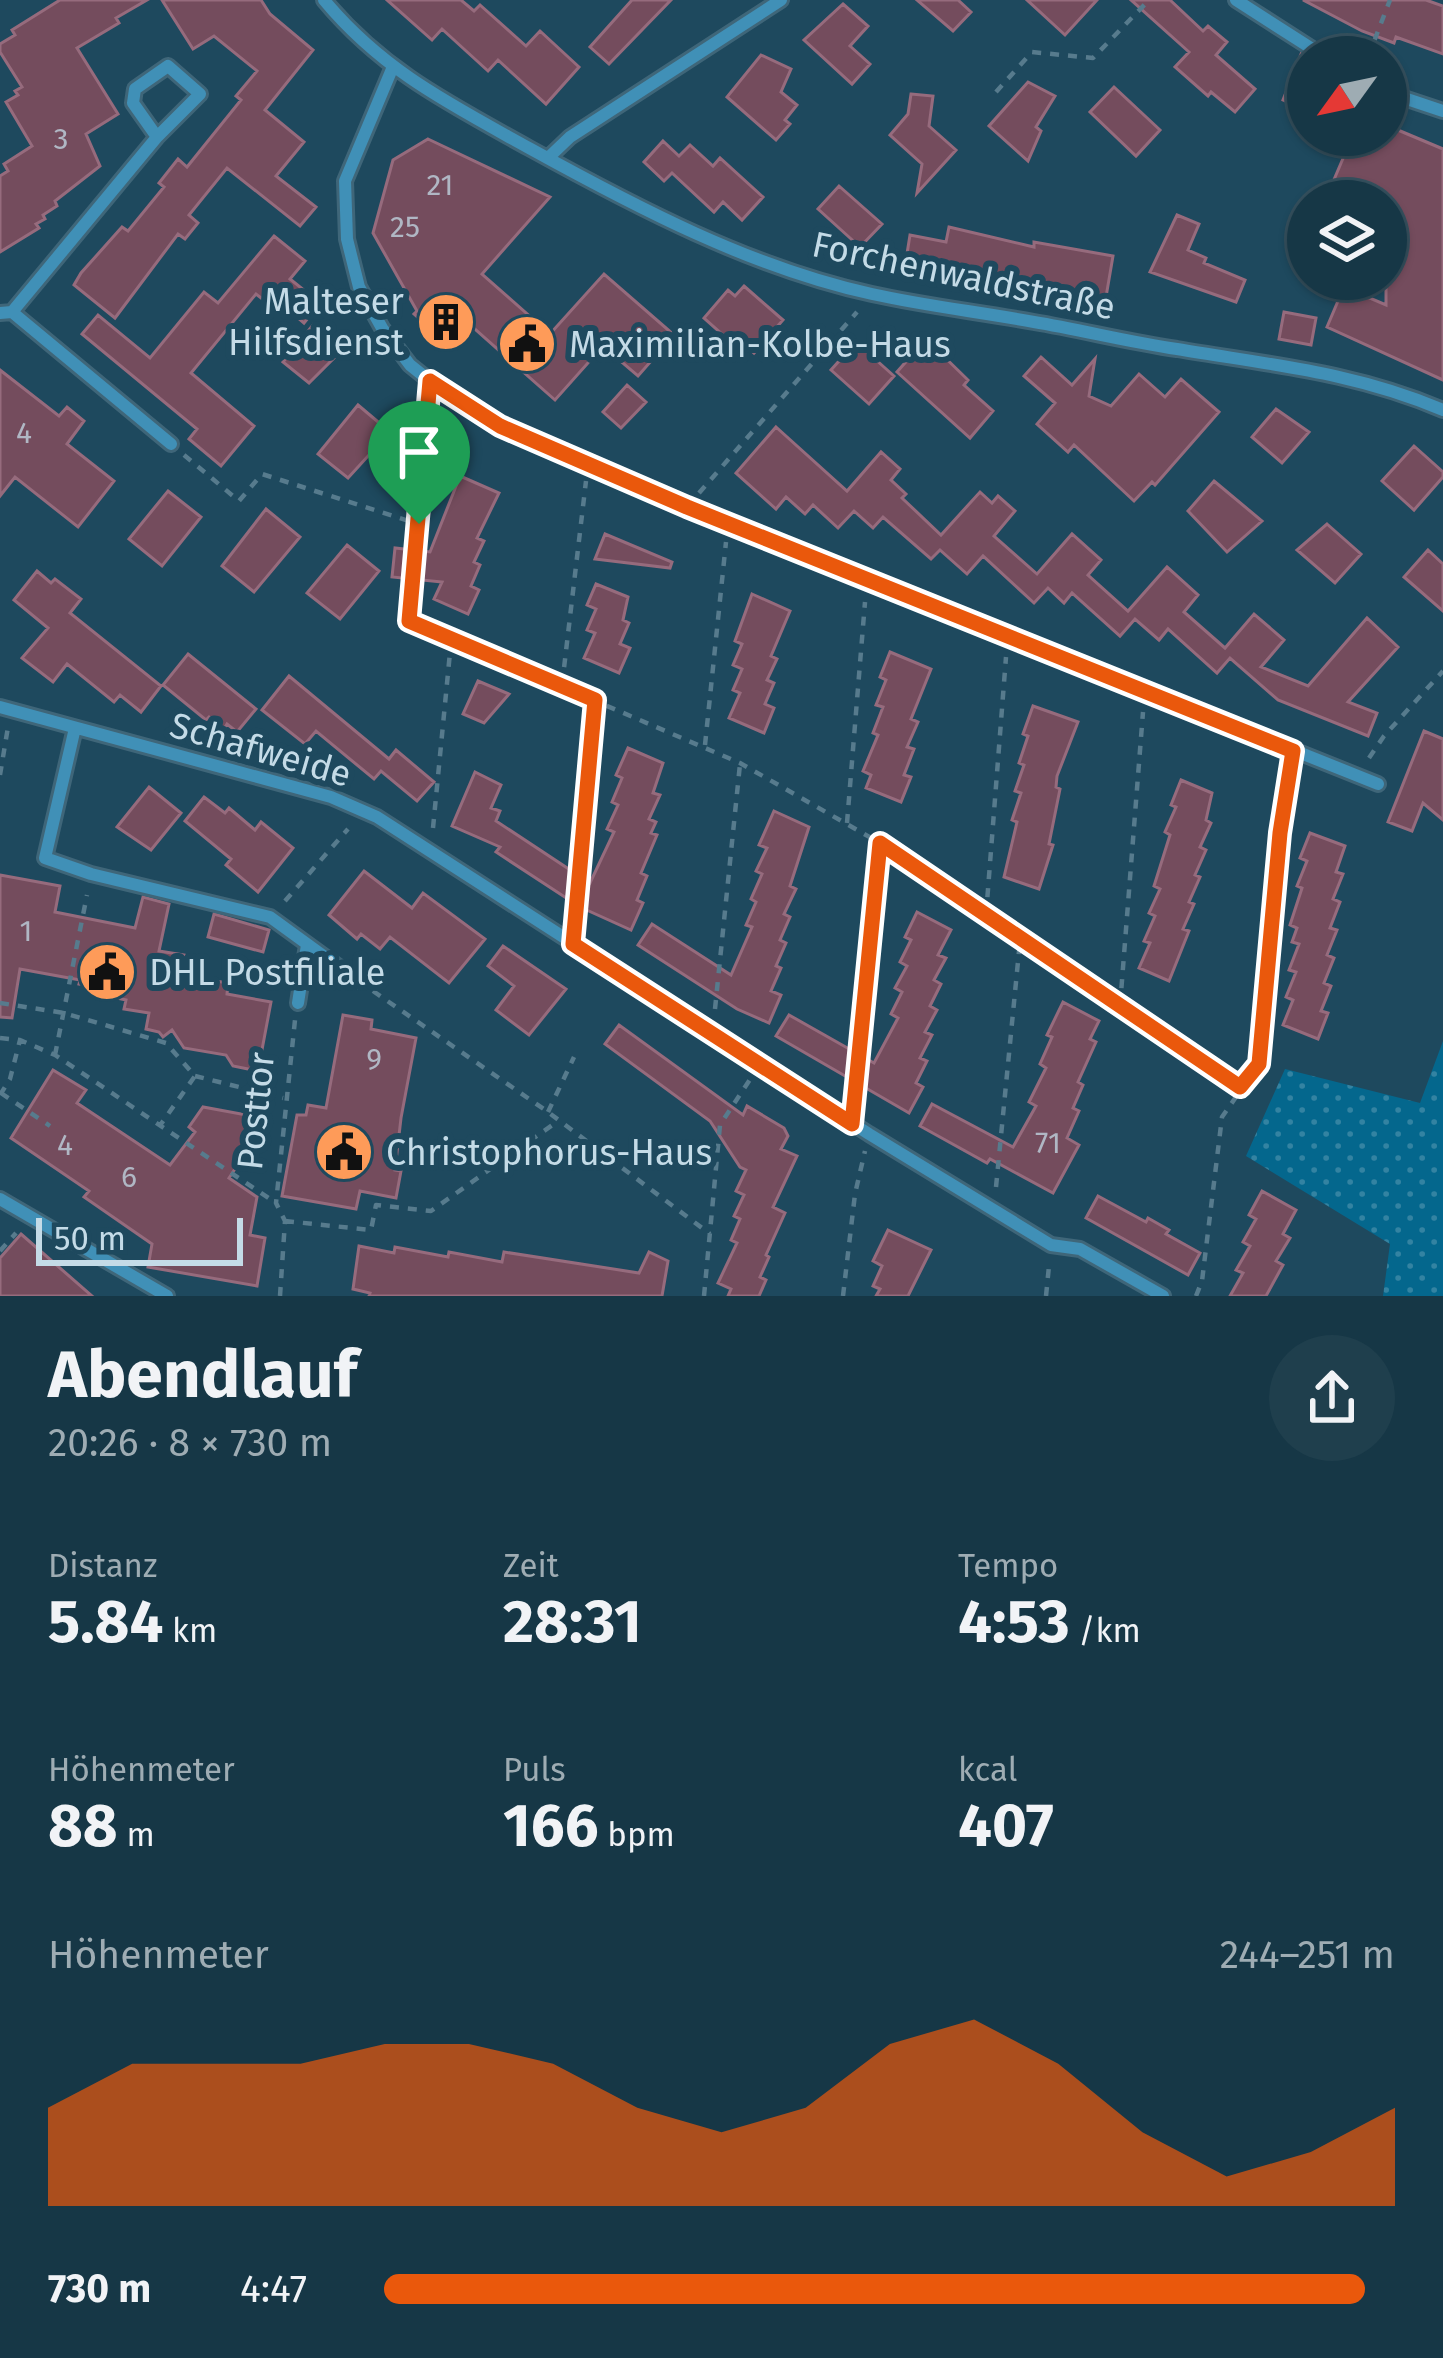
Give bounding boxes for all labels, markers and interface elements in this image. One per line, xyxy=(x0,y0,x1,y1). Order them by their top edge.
north arrow xyxy=(1287,36,1407,156)
map controls xyxy=(1287,36,1407,300)
house number: 3 xyxy=(54,121,68,157)
house number: 21 xyxy=(426,167,454,203)
button: layers xyxy=(1287,180,1407,300)
house number: 25 xyxy=(390,209,420,245)
street label: Forchenwaldstraße xyxy=(808,222,1119,330)
place label: Malteser Hilfsdienst xyxy=(228,280,404,365)
building icon: Malteser Hilfsdienst xyxy=(415,291,477,353)
public building icon: Maximilian-Kolbe-Haus xyxy=(496,313,558,375)
place label: Maximilian-Kolbe-Haus xyxy=(569,323,951,367)
pin xyxy=(368,401,470,524)
house number: 4 xyxy=(16,415,32,451)
icon: arrive xyxy=(386,419,452,485)
street label: Schafweide xyxy=(165,703,356,797)
house number: 1 xyxy=(20,913,33,949)
public building icon: DHL Postfiliale xyxy=(76,941,138,1003)
place label: DHL Postfiliale xyxy=(149,951,385,995)
house number: 9 xyxy=(366,1041,382,1077)
street label: Posttor xyxy=(228,1050,284,1172)
public building icon: Christophorus-Haus xyxy=(313,1121,375,1183)
house number: 71 xyxy=(1035,1125,1061,1161)
house number: 4 xyxy=(57,1127,73,1163)
place label: Christophorus-Haus xyxy=(386,1131,712,1175)
house number: 6 xyxy=(121,1159,137,1195)
scale bar xyxy=(36,1212,243,1265)
text: 50 m xyxy=(54,1219,126,1259)
text: Abendlauf xyxy=(48,1335,357,1414)
button: share xyxy=(1269,1335,1395,1461)
text: 20:26 · 8 × 730 m xyxy=(48,1420,332,1466)
text: Distanz xyxy=(48,1546,157,1586)
text: Zeit xyxy=(503,1546,559,1586)
text: Tempo xyxy=(958,1546,1058,1586)
text: 5.84 xyxy=(48,1586,163,1658)
text: 28:31 xyxy=(503,1586,642,1658)
text: 4:53 xyxy=(958,1586,1070,1658)
text: km xyxy=(163,1611,217,1651)
text: /km xyxy=(1070,1611,1141,1651)
text: Höhenmeter xyxy=(48,1750,235,1790)
text: Puls xyxy=(503,1750,566,1790)
text: kcal xyxy=(958,1750,1017,1790)
text: 88 xyxy=(48,1790,118,1862)
text: 166 xyxy=(503,1790,599,1862)
text: 407 xyxy=(958,1790,1054,1862)
text: m xyxy=(118,1815,155,1855)
text: bpm xyxy=(599,1815,675,1855)
text: Höhenmeter xyxy=(48,1932,269,1978)
text: 244–251 m xyxy=(1220,1932,1395,1978)
text: 730 m xyxy=(48,2266,151,2312)
text: 4:47 xyxy=(240,2266,307,2312)

